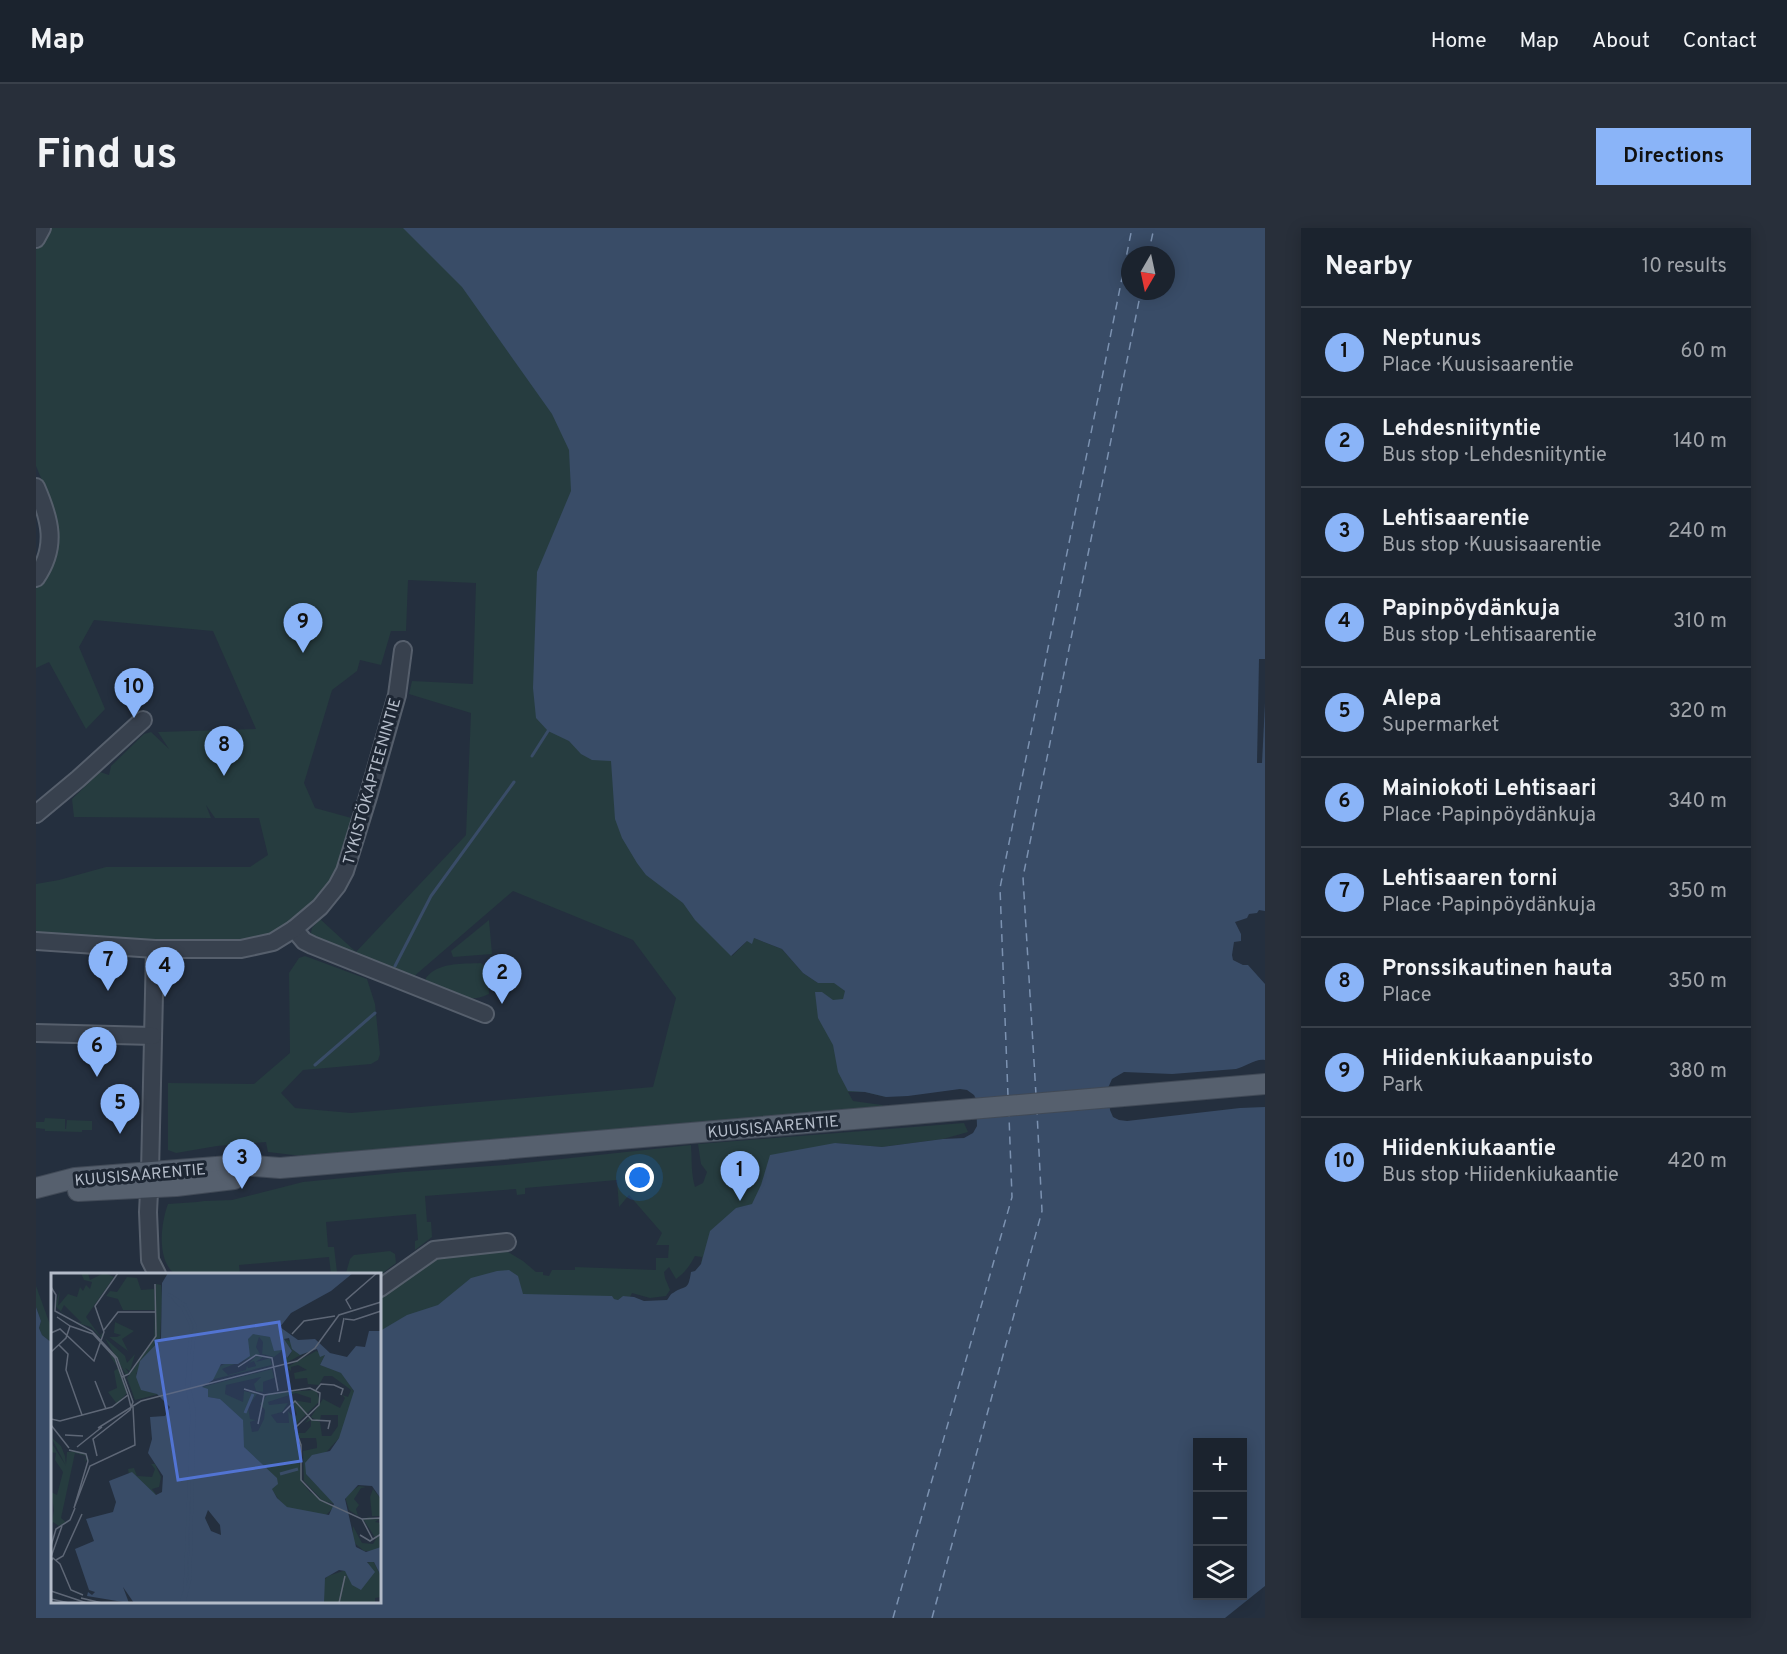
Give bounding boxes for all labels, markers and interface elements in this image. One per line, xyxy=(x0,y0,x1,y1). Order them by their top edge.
text: Map xyxy=(30,23,85,59)
text: Home xyxy=(1431,28,1487,55)
text: Map xyxy=(1520,28,1559,55)
text: About xyxy=(1592,28,1650,55)
text: Contact xyxy=(1683,28,1757,55)
button: Directions xyxy=(1596,128,1751,185)
text: Find us xyxy=(36,130,177,183)
north arrow xyxy=(1121,246,1175,300)
text: Nearby xyxy=(1325,251,1413,284)
text: 10 results xyxy=(1642,254,1727,280)
text: Neptunus xyxy=(1382,326,1481,353)
text: 1 xyxy=(1341,339,1349,365)
text: 60 m xyxy=(1681,339,1727,365)
text: Place · Kuusisaarentie xyxy=(1382,353,1574,379)
text: Lehdesniityntie xyxy=(1382,416,1541,443)
text: 2 xyxy=(1338,429,1351,455)
text: 140 m xyxy=(1673,429,1727,455)
text: Bus stop · Lehdesniityntie xyxy=(1382,443,1607,469)
text: Lehtisaarentie xyxy=(1382,506,1529,533)
text: 3 xyxy=(1339,519,1351,545)
text: 240 m xyxy=(1668,519,1727,545)
text: Bus stop · Kuusisaarentie xyxy=(1382,533,1602,559)
text: Papinpöydänkuja xyxy=(1382,596,1560,623)
pin: 9 xyxy=(284,604,322,653)
text: 4 xyxy=(1338,609,1351,635)
text: 310 m xyxy=(1673,609,1727,635)
text: Bus stop · Lehtisaarentie xyxy=(1382,623,1597,649)
pin: 10 xyxy=(114,668,154,718)
text: Alepa xyxy=(1382,686,1442,713)
street label: TYKISTÖKAPTEENINTIE xyxy=(338,695,406,868)
text: 5 xyxy=(1338,699,1351,725)
text: 320 m xyxy=(1669,699,1727,725)
text: Supermarket xyxy=(1382,713,1499,739)
pin: 8 xyxy=(204,726,243,776)
text: Mainiokoti Lehtisaari xyxy=(1382,776,1596,803)
text: 6 xyxy=(1338,789,1351,815)
text: 340 m xyxy=(1668,789,1727,815)
text: Place · Papinpöydänkuja xyxy=(1382,803,1596,829)
text: Lehtisaaren torni xyxy=(1382,866,1557,893)
text: 7 xyxy=(1339,879,1350,905)
text: 350 m xyxy=(1668,879,1727,905)
text: Place · Papinpöydänkuja xyxy=(1382,893,1596,919)
pin: 7 xyxy=(88,942,128,991)
pin: 4 xyxy=(146,948,184,997)
pin: 2 xyxy=(482,954,522,1004)
text: Pronssikautinen hauta xyxy=(1382,956,1613,983)
text: 8 xyxy=(1338,969,1351,995)
text: 350 m xyxy=(1668,969,1727,995)
text: Place xyxy=(1382,983,1432,1009)
pin: 6 xyxy=(78,1028,116,1077)
text: Hiidenkiukaanpuisto xyxy=(1382,1046,1593,1073)
text: 9 xyxy=(1338,1059,1351,1085)
text: 380 m xyxy=(1668,1059,1727,1085)
text: Park xyxy=(1382,1073,1423,1099)
pin: 5 xyxy=(100,1084,140,1134)
street label: KUUSISAARENTIE xyxy=(707,1112,840,1144)
text: Hiidenkiukaantie xyxy=(1382,1136,1556,1163)
pin: 3 xyxy=(222,1140,262,1189)
text: 10 xyxy=(1334,1149,1355,1175)
text: 420 m xyxy=(1668,1149,1727,1175)
pin: 1 xyxy=(720,1152,760,1201)
street label: KUUSISAARENTIE xyxy=(74,1160,207,1192)
your location xyxy=(625,1163,654,1192)
text: Bus stop · Hiidenkiukaantie xyxy=(1382,1163,1619,1189)
inset map xyxy=(51,1273,381,1603)
map controls xyxy=(1193,1438,1247,1600)
button: + xyxy=(1193,1438,1247,1492)
button: − xyxy=(1193,1492,1247,1546)
button: layers xyxy=(1193,1546,1247,1600)

